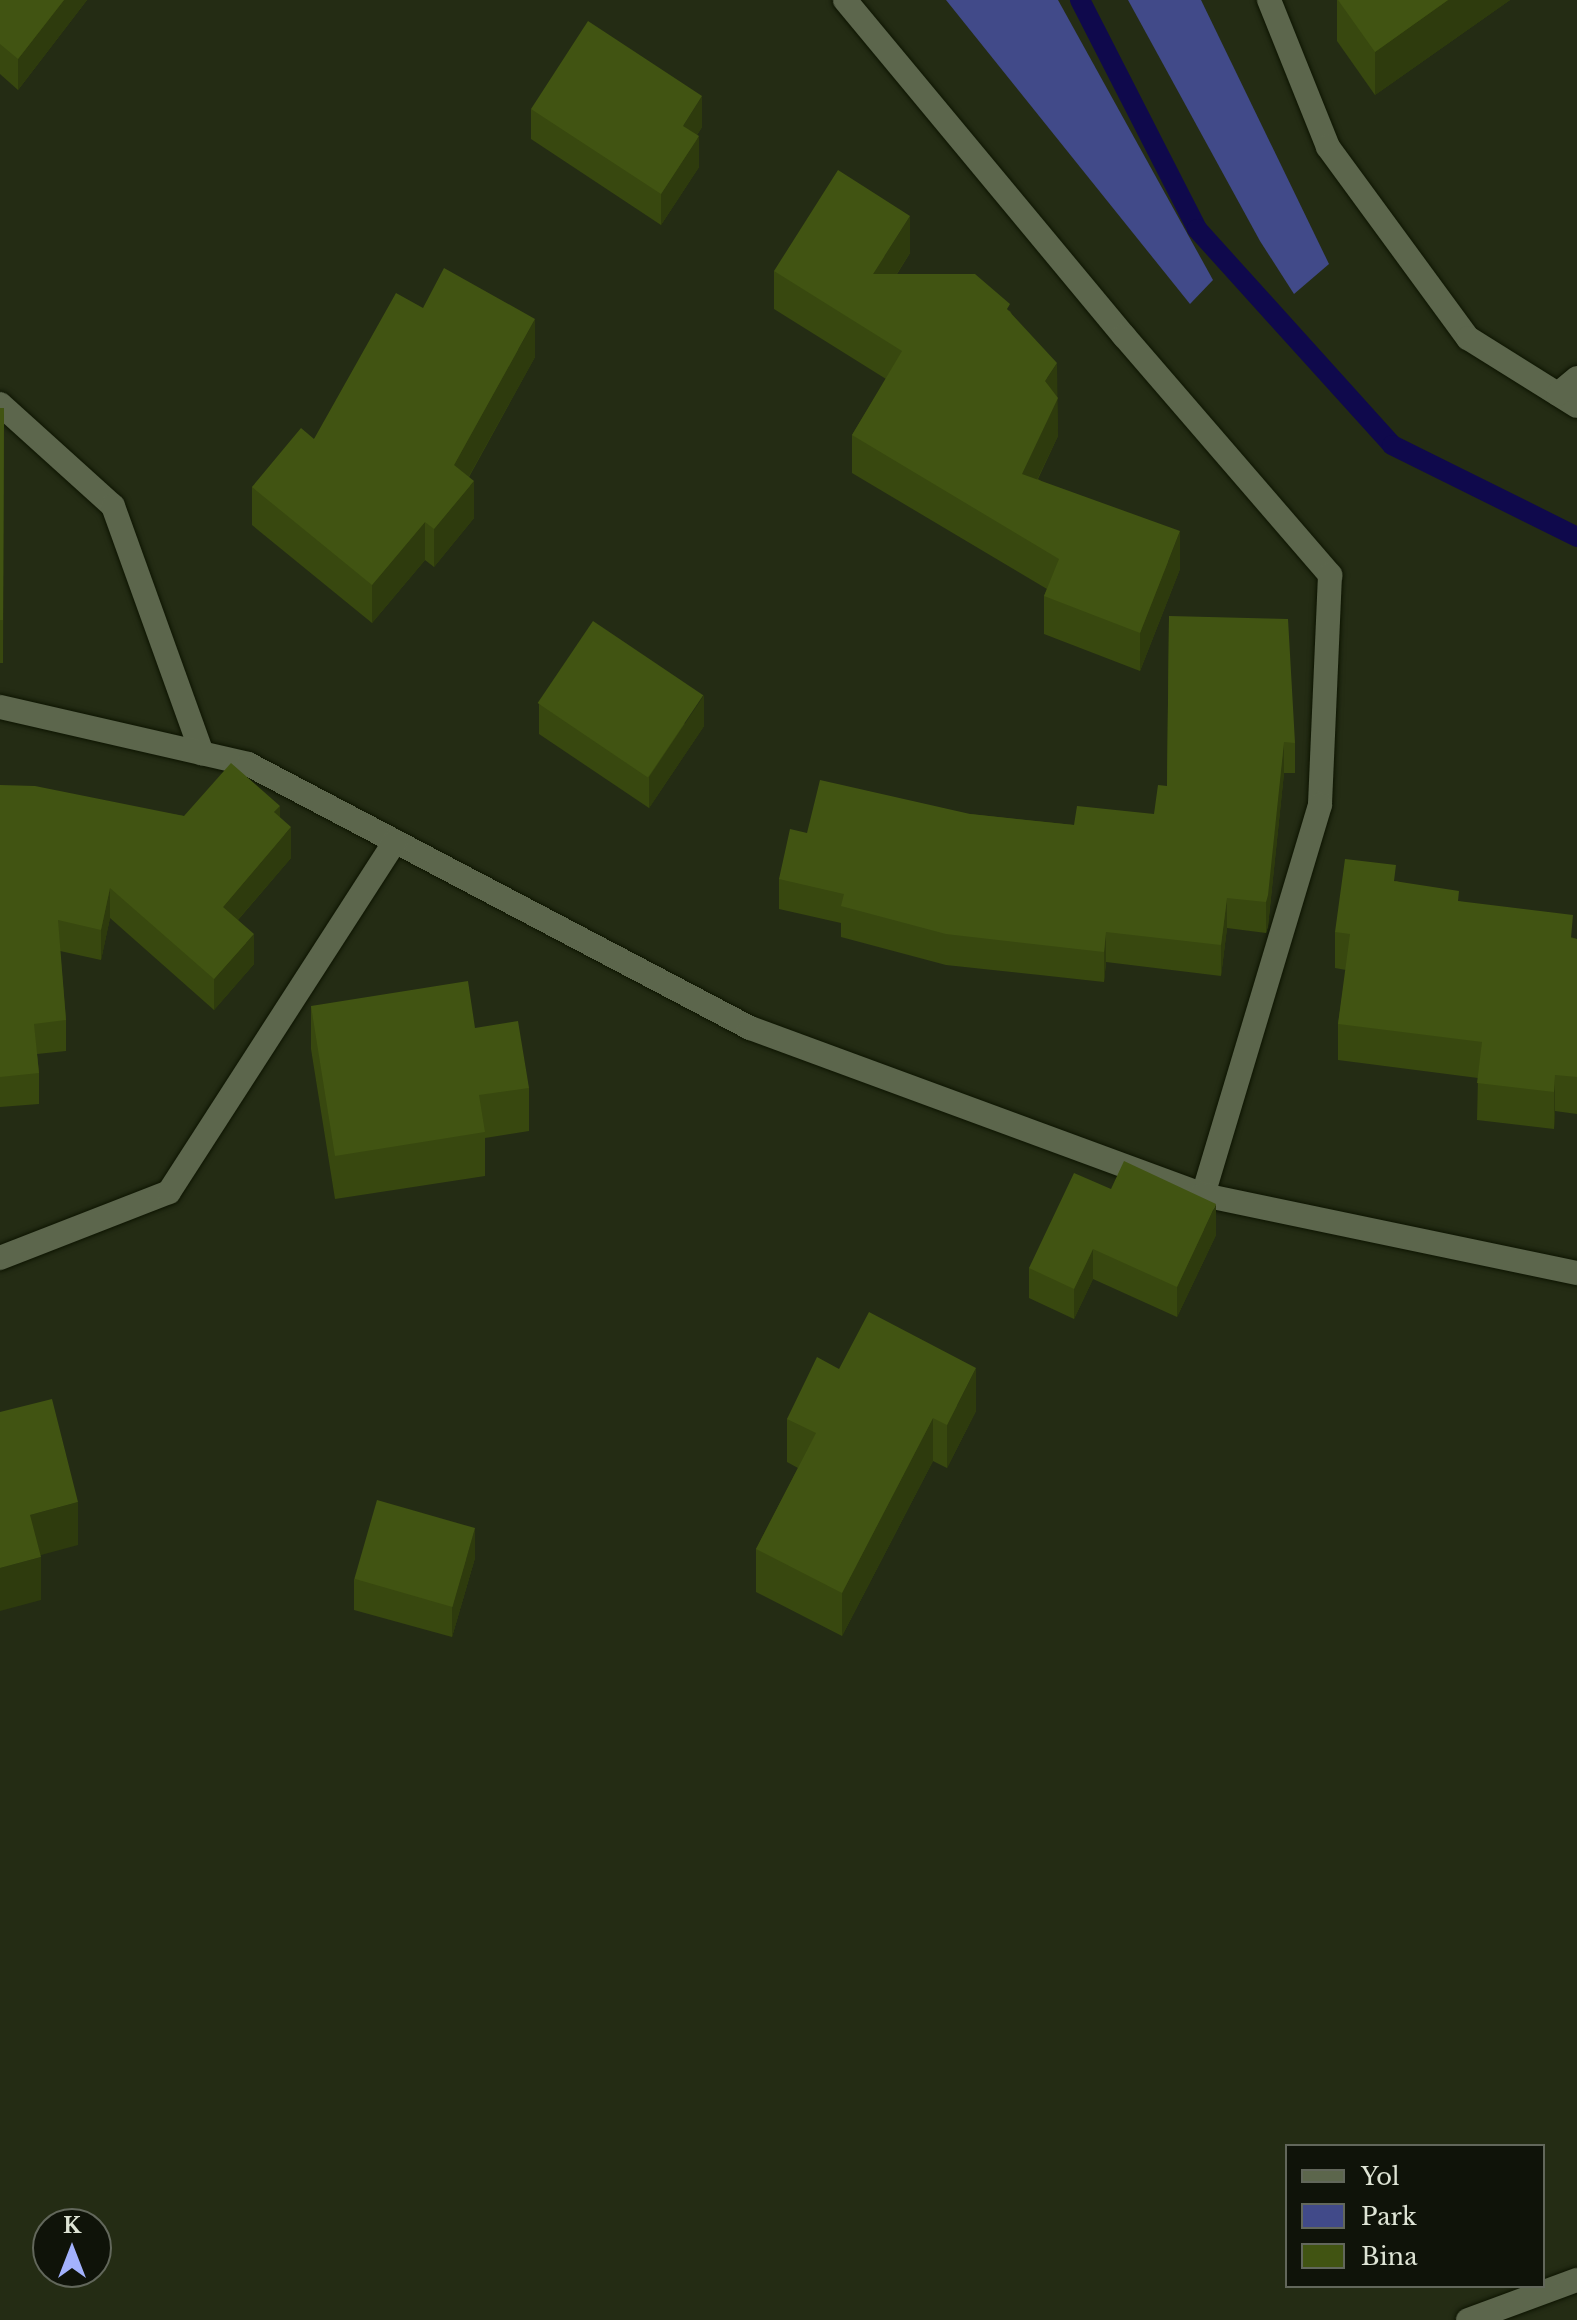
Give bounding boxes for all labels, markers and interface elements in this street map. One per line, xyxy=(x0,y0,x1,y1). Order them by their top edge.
legend xyxy=(1285,2144,1545,2288)
text: Yol xyxy=(1361,2162,1400,2191)
text: Park xyxy=(1361,2202,1417,2231)
north arrow xyxy=(32,2208,112,2288)
text: K xyxy=(63,2212,81,2239)
text: Bina xyxy=(1361,2242,1417,2271)

